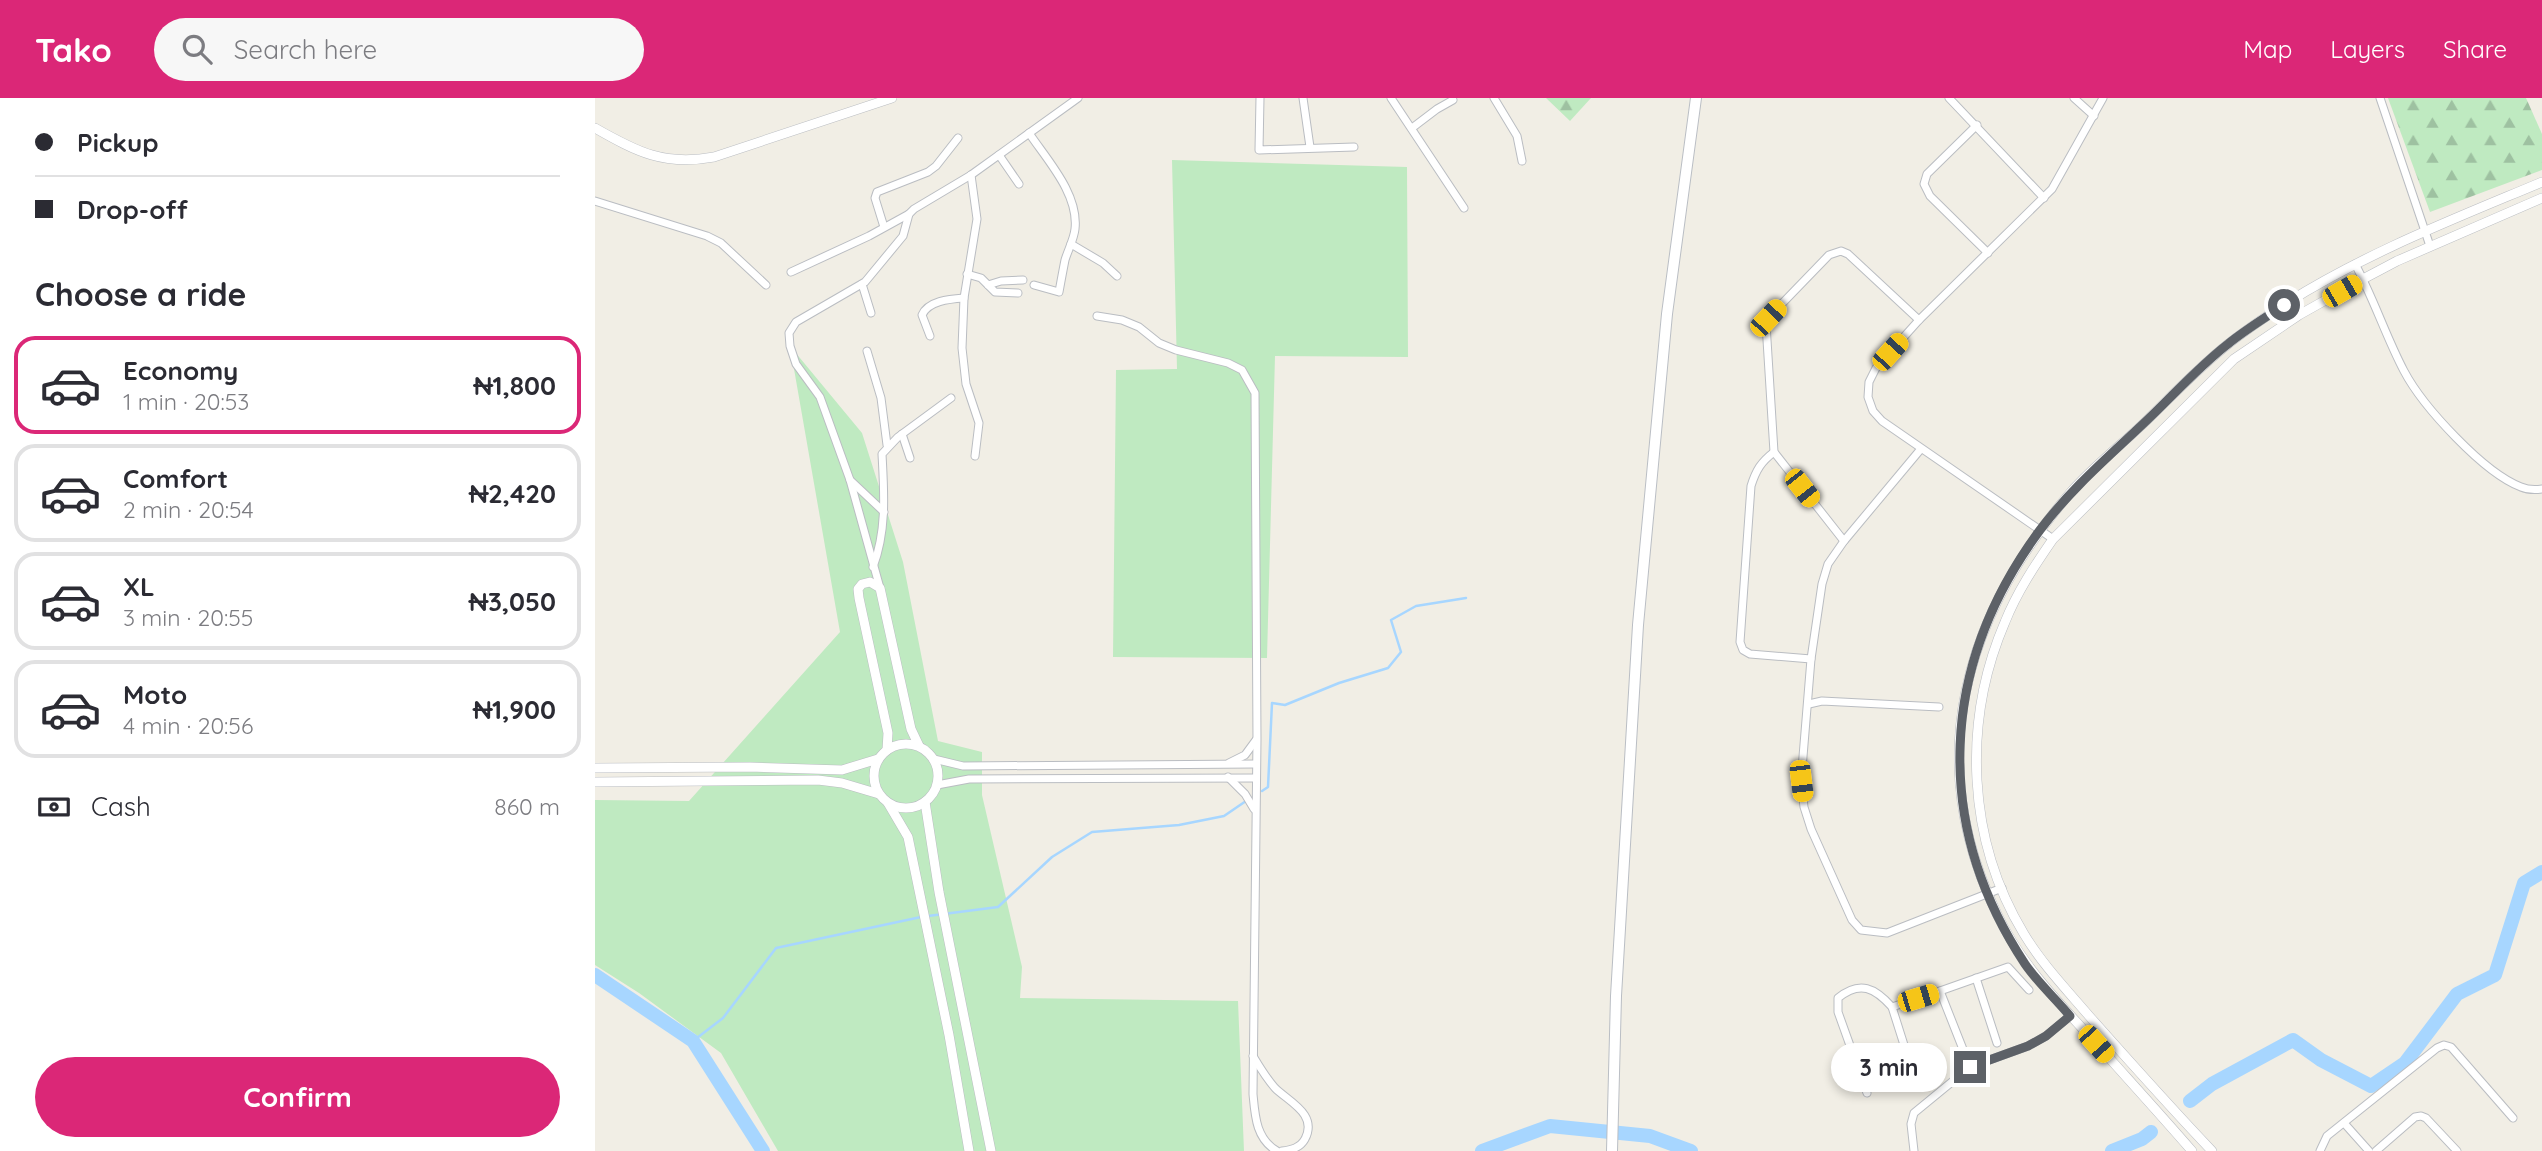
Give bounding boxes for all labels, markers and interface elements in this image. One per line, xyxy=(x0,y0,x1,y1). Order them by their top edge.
search box xyxy=(154,18,644,81)
text: Tako xyxy=(35,29,112,70)
icon: search xyxy=(178,30,216,68)
text: Search here xyxy=(234,33,377,66)
text: Map xyxy=(2243,34,2292,64)
text: Layers xyxy=(2330,34,2405,64)
text: Share xyxy=(2443,34,2507,64)
text: Pickup xyxy=(77,126,159,159)
text: Drop-off xyxy=(77,193,188,226)
car xyxy=(2319,271,2366,311)
text: Choose a ride xyxy=(35,274,247,314)
route start xyxy=(2268,289,2300,321)
car xyxy=(1746,295,1791,341)
car xyxy=(1869,329,1912,375)
icon: car xyxy=(39,354,102,417)
text: Economy xyxy=(123,354,238,387)
text: ₦1,800 xyxy=(473,369,556,402)
text: 1 min · 20:53 xyxy=(123,387,249,416)
icon: car xyxy=(39,462,102,525)
text: Comfort xyxy=(123,462,228,495)
car xyxy=(1781,465,1824,511)
text: ₦2,420 xyxy=(469,477,556,510)
text: 2 min · 20:54 xyxy=(123,495,254,524)
icon: car xyxy=(39,570,102,633)
text: XL xyxy=(123,570,155,603)
text: ₦3,050 xyxy=(469,585,556,618)
text: 3 min · 20:55 xyxy=(123,603,253,632)
icon: car xyxy=(39,678,102,741)
text: Moto xyxy=(123,678,187,711)
text: ₦1,900 xyxy=(473,693,556,726)
text: 4 min · 20:56 xyxy=(123,711,253,740)
car xyxy=(1789,759,1814,803)
icon: cash xyxy=(35,788,73,826)
text: Cash xyxy=(91,790,151,823)
text: 860 m xyxy=(494,792,560,821)
car xyxy=(1895,982,1942,1014)
car xyxy=(2075,1021,2118,1067)
callout: 3 min xyxy=(1830,1042,1945,1091)
route end xyxy=(1954,1051,1986,1083)
text: 3 min xyxy=(1859,1053,1919,1082)
button: Confirm xyxy=(35,1057,560,1137)

